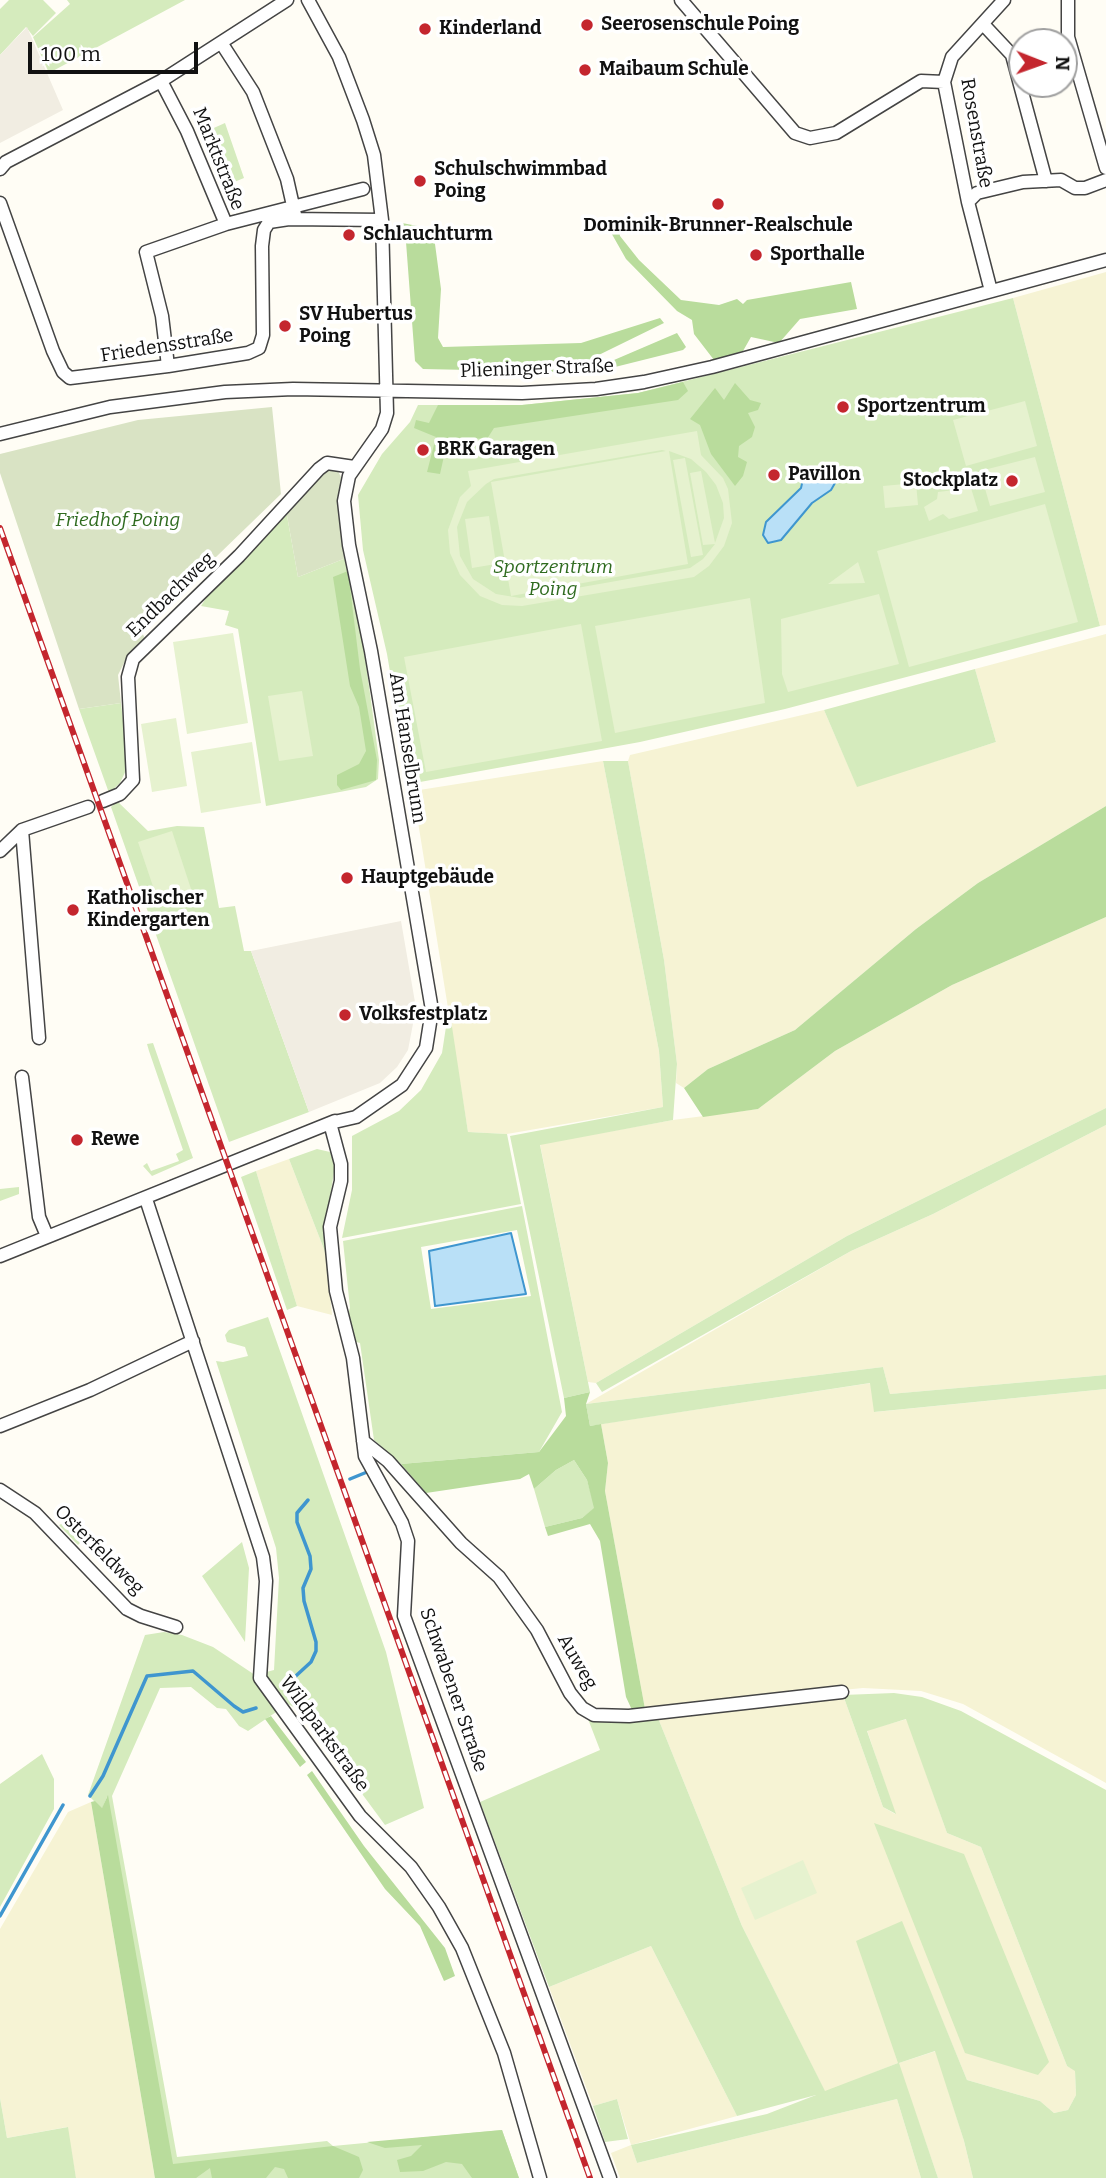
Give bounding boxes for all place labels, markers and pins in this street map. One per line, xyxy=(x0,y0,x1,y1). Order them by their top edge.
place label: Seerosenschule Poing xyxy=(601,14,799,36)
marker: Seerosenschule Poing xyxy=(579,17,595,33)
place label: Kinderland xyxy=(439,18,541,40)
marker: Kinderland xyxy=(417,21,433,37)
place label: Maibaum Schule xyxy=(599,59,749,81)
marker: Maibaum Schule xyxy=(577,62,593,78)
place label: Schulschwimmbad Poing xyxy=(434,159,607,203)
marker: Schulschwimmbad Poing xyxy=(412,173,428,189)
marker: Dominik-Brunner-Realschule xyxy=(710,196,726,212)
place label: Dominik-Brunner-Realschule xyxy=(583,215,853,237)
place label: Schlauchturm xyxy=(363,224,493,246)
marker: Schlauchturm xyxy=(341,227,357,243)
place label: Sporthalle xyxy=(770,244,865,266)
marker: Sporthalle xyxy=(748,247,764,263)
place label: SV Hubertus Poing xyxy=(299,304,413,348)
marker: SV Hubertus Poing xyxy=(277,318,293,334)
place label: Sportzentrum xyxy=(857,396,986,418)
marker: Sportzentrum xyxy=(835,399,851,415)
place label: BRK Garagen xyxy=(437,439,555,461)
marker: BRK Garagen xyxy=(415,442,431,458)
place label: Pavillon xyxy=(788,464,861,486)
marker: Pavillon xyxy=(766,467,782,483)
place label: Stockplatz xyxy=(903,470,998,492)
marker: Stockplatz xyxy=(1004,473,1020,489)
place label: Hauptgebäude xyxy=(361,867,494,889)
marker: Hauptgebäude xyxy=(339,870,355,886)
place label: Katholischer Kindergarten xyxy=(87,888,209,932)
marker: Katholischer Kindergarten xyxy=(65,902,81,918)
place label: Volksfestplatz xyxy=(359,1004,488,1026)
marker: Volksfestplatz xyxy=(337,1007,353,1023)
place label: Rewe xyxy=(91,1129,140,1151)
marker: Rewe xyxy=(69,1132,85,1148)

